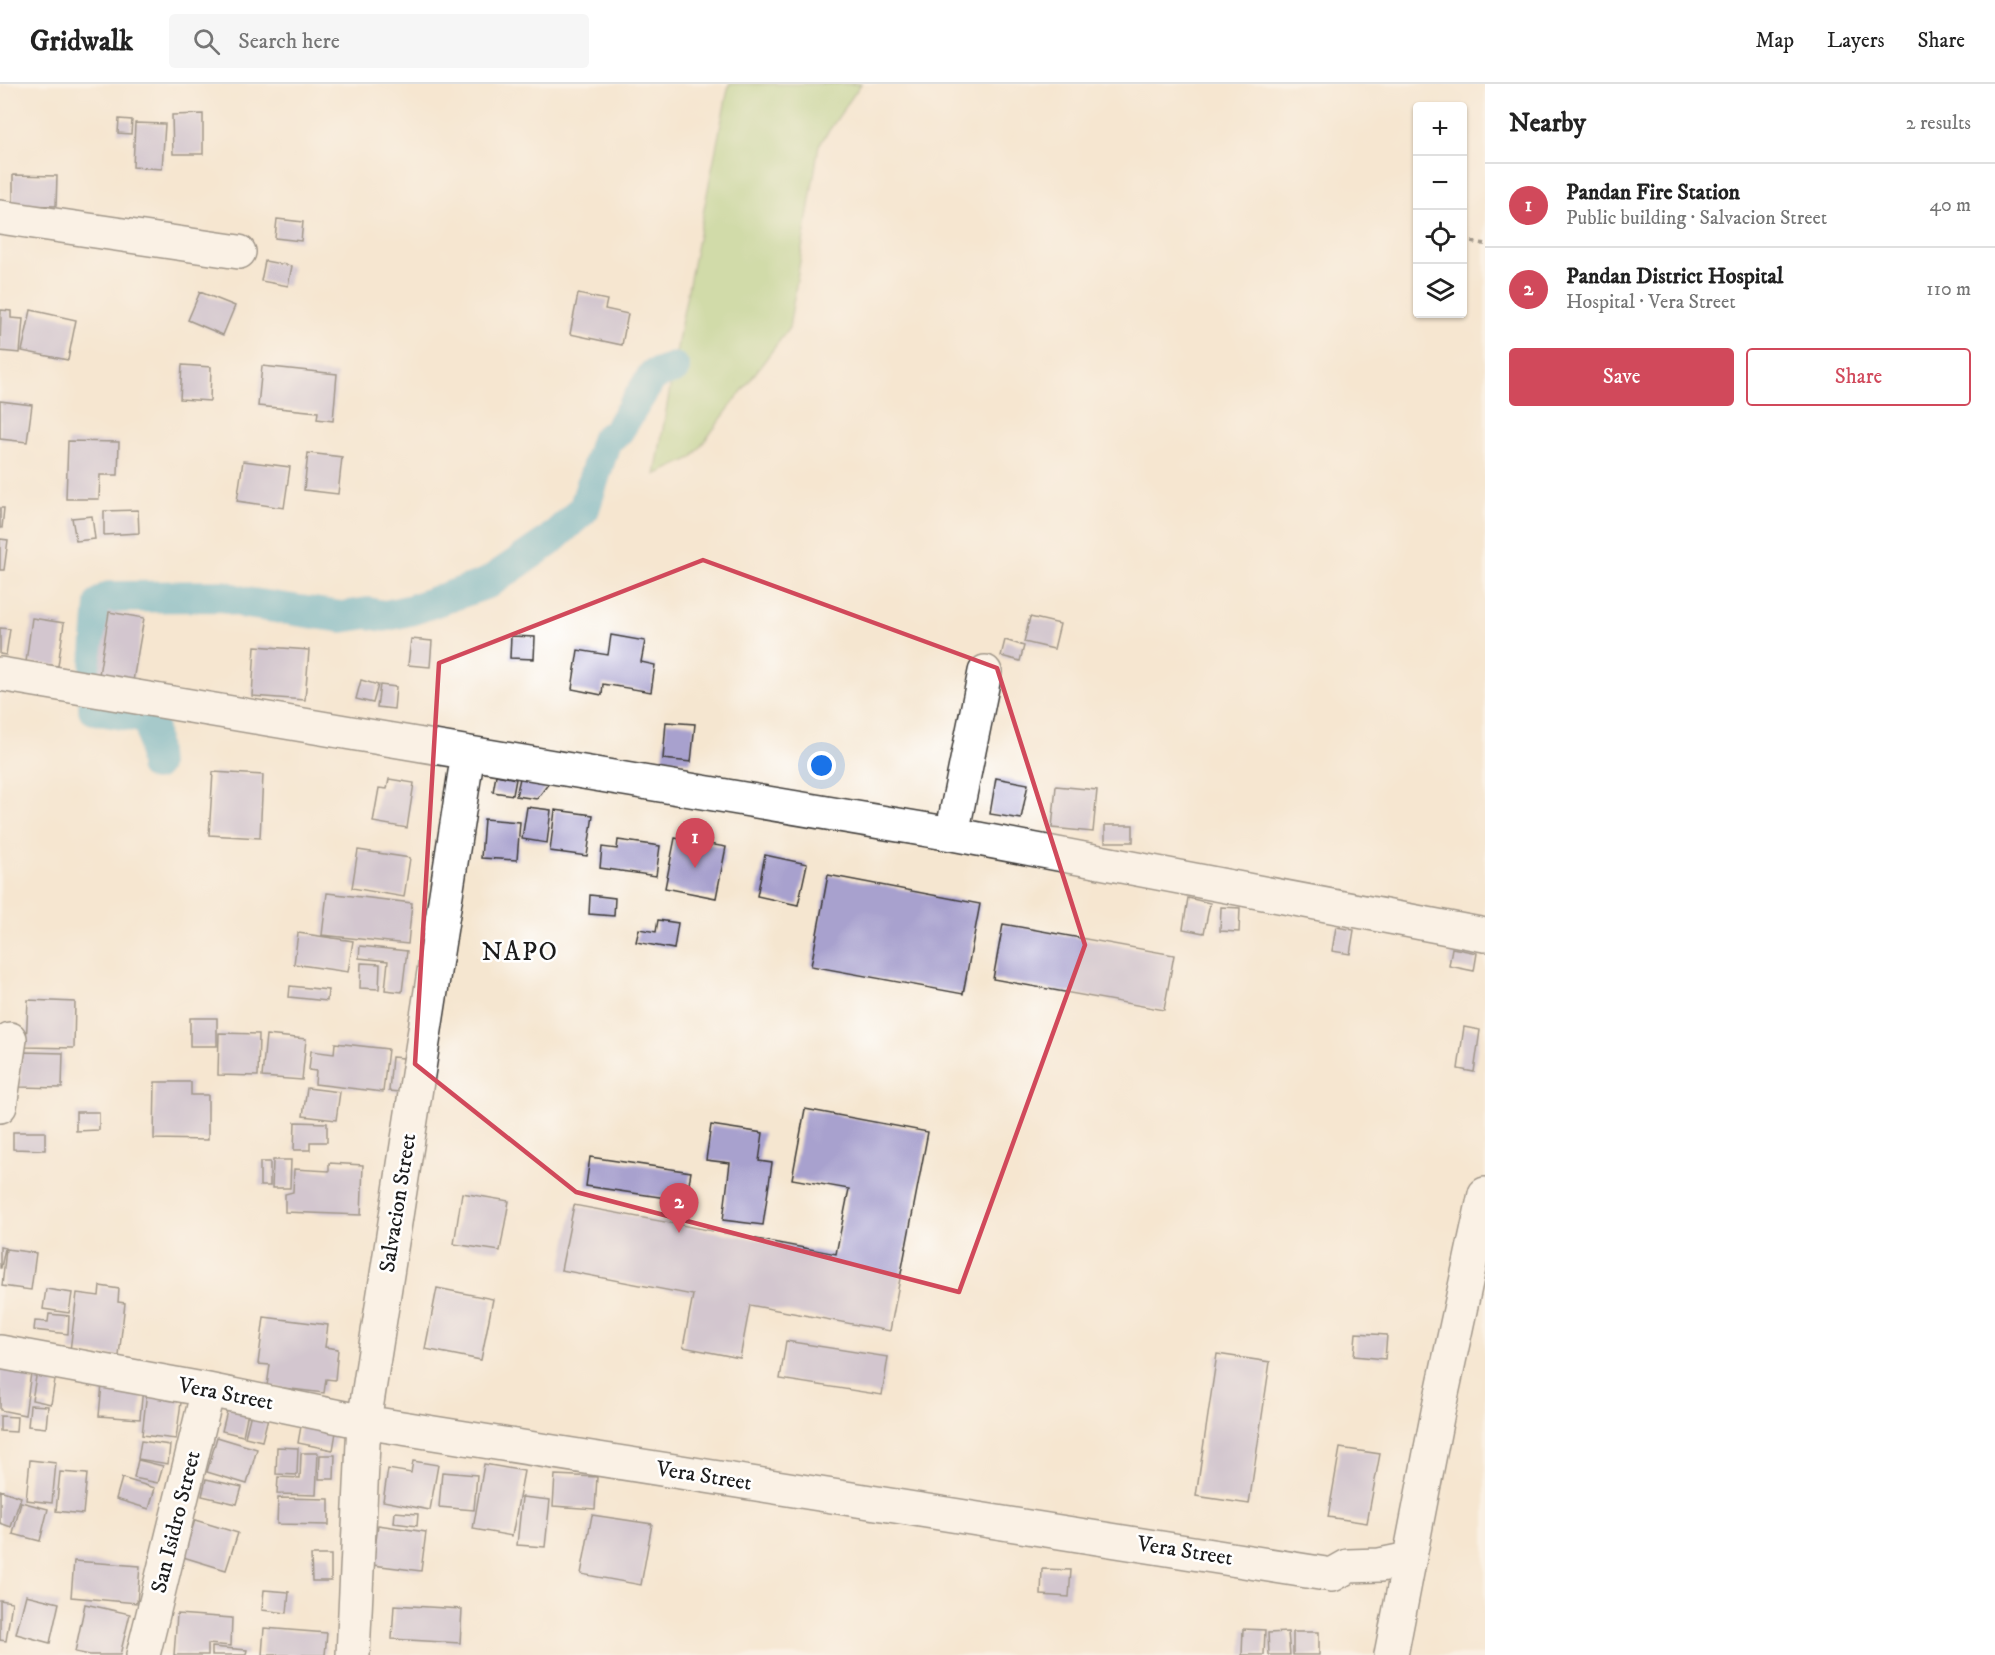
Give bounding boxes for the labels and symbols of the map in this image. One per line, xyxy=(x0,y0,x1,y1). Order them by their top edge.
your location xyxy=(807,751,836,780)
pin: 1 xyxy=(676,818,714,868)
district label: NAPO xyxy=(482,936,558,969)
street label: Salvacion Street xyxy=(374,1132,422,1274)
pin: 2 xyxy=(660,1184,698,1233)
street label: Vera Street xyxy=(175,1371,276,1416)
street label: San Isidro Street xyxy=(145,1448,207,1596)
street label: Vera Street xyxy=(653,1455,754,1497)
street label: Vera Street xyxy=(1134,1530,1235,1572)

